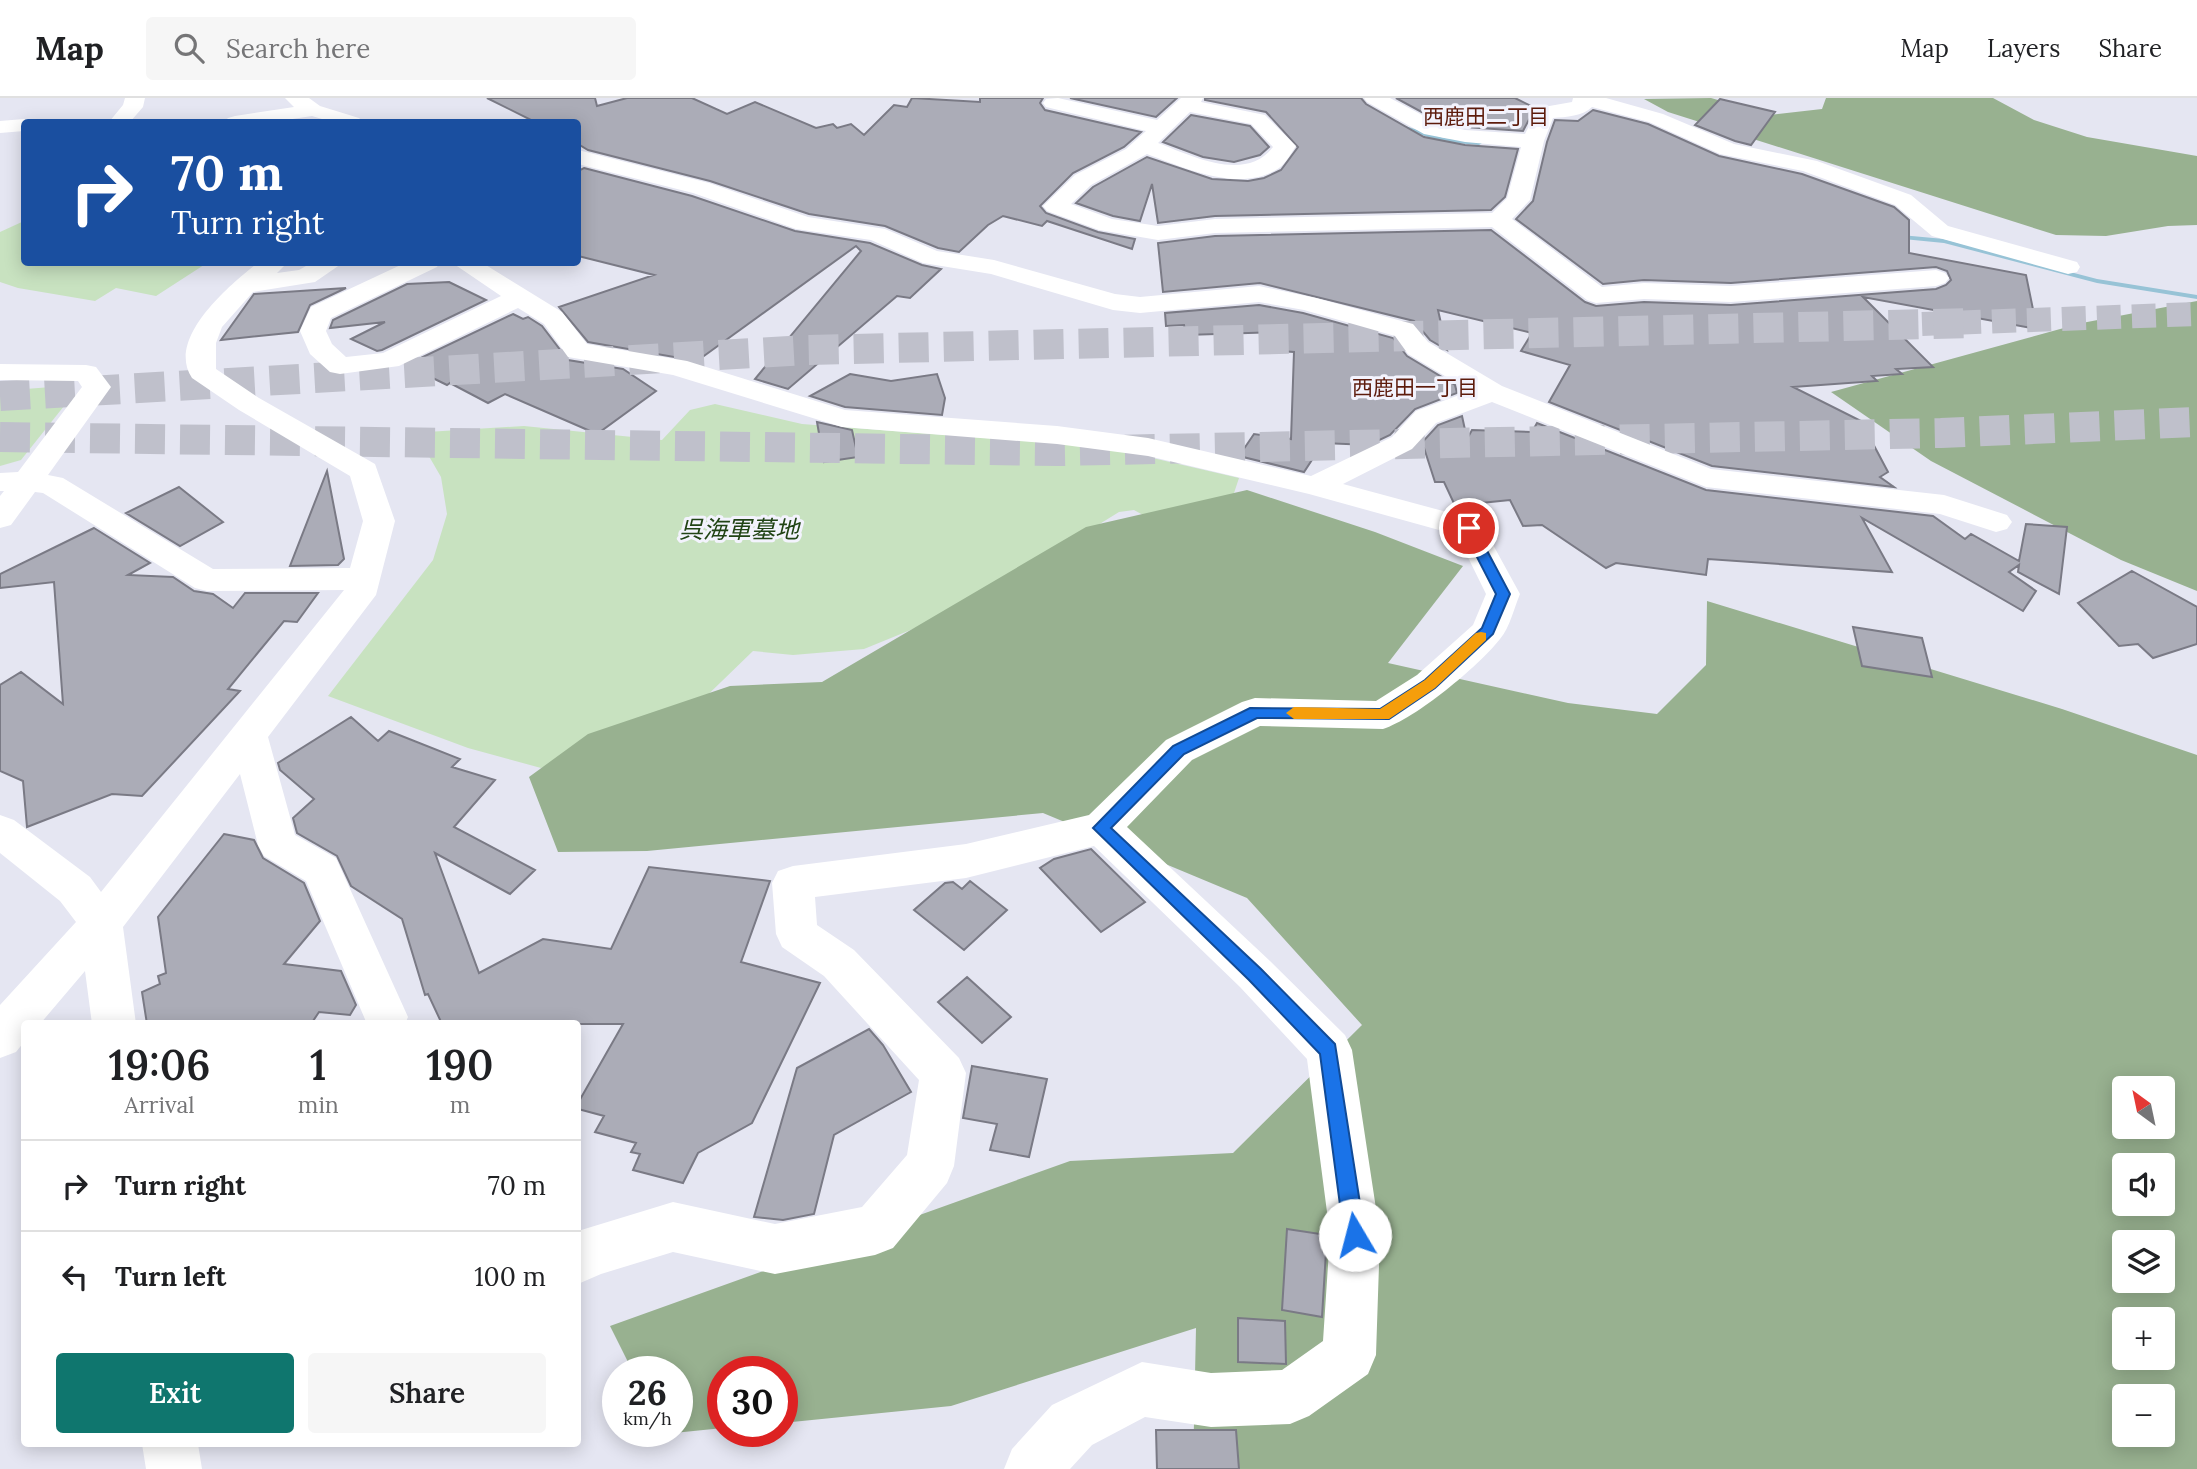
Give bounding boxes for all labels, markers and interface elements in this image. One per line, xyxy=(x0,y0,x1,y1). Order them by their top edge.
search box xyxy=(146,17,636,80)
text: Map xyxy=(35,27,104,69)
icon: search xyxy=(170,29,208,67)
text: Search here xyxy=(226,32,370,65)
text: Map xyxy=(1900,33,1949,64)
text: Layers xyxy=(1987,33,2060,64)
text: Share xyxy=(2098,33,2162,64)
district label: 西鹿田二丁目 xyxy=(1423,103,1549,130)
text: 70 m xyxy=(171,141,283,203)
icon: right xyxy=(56,147,147,238)
text: Turn right xyxy=(171,202,324,243)
district label: 西鹿田一丁目 xyxy=(1352,374,1478,401)
pin xyxy=(1439,498,1499,558)
icon: arrive xyxy=(1450,509,1488,547)
park label: 呉海軍墓地 xyxy=(679,514,802,545)
text: 19:06 xyxy=(108,1038,210,1092)
text: 1 xyxy=(310,1038,327,1092)
text: 190 xyxy=(426,1038,494,1092)
north arrow xyxy=(2112,1076,2175,1139)
map controls xyxy=(2112,1076,2175,1447)
text: Arrival xyxy=(124,1090,195,1119)
text: min xyxy=(298,1090,339,1119)
text: m xyxy=(450,1090,470,1119)
button: sound xyxy=(2112,1153,2175,1216)
icon: right xyxy=(56,1167,94,1205)
text: Turn right xyxy=(115,1169,246,1202)
text: 70 m xyxy=(488,1169,546,1202)
position arrow xyxy=(1318,1198,1392,1272)
button: layers xyxy=(2112,1230,2175,1293)
icon: left xyxy=(56,1258,94,1296)
text: Turn left xyxy=(115,1260,226,1293)
text: 100 m xyxy=(474,1260,546,1293)
button: + xyxy=(2112,1307,2175,1370)
button: Exit xyxy=(56,1353,294,1433)
button: Share xyxy=(308,1353,546,1433)
speed limit sign: 30 xyxy=(707,1356,798,1447)
text: 26 xyxy=(628,1370,667,1415)
button: − xyxy=(2112,1384,2175,1447)
text: km/h xyxy=(623,1407,672,1430)

